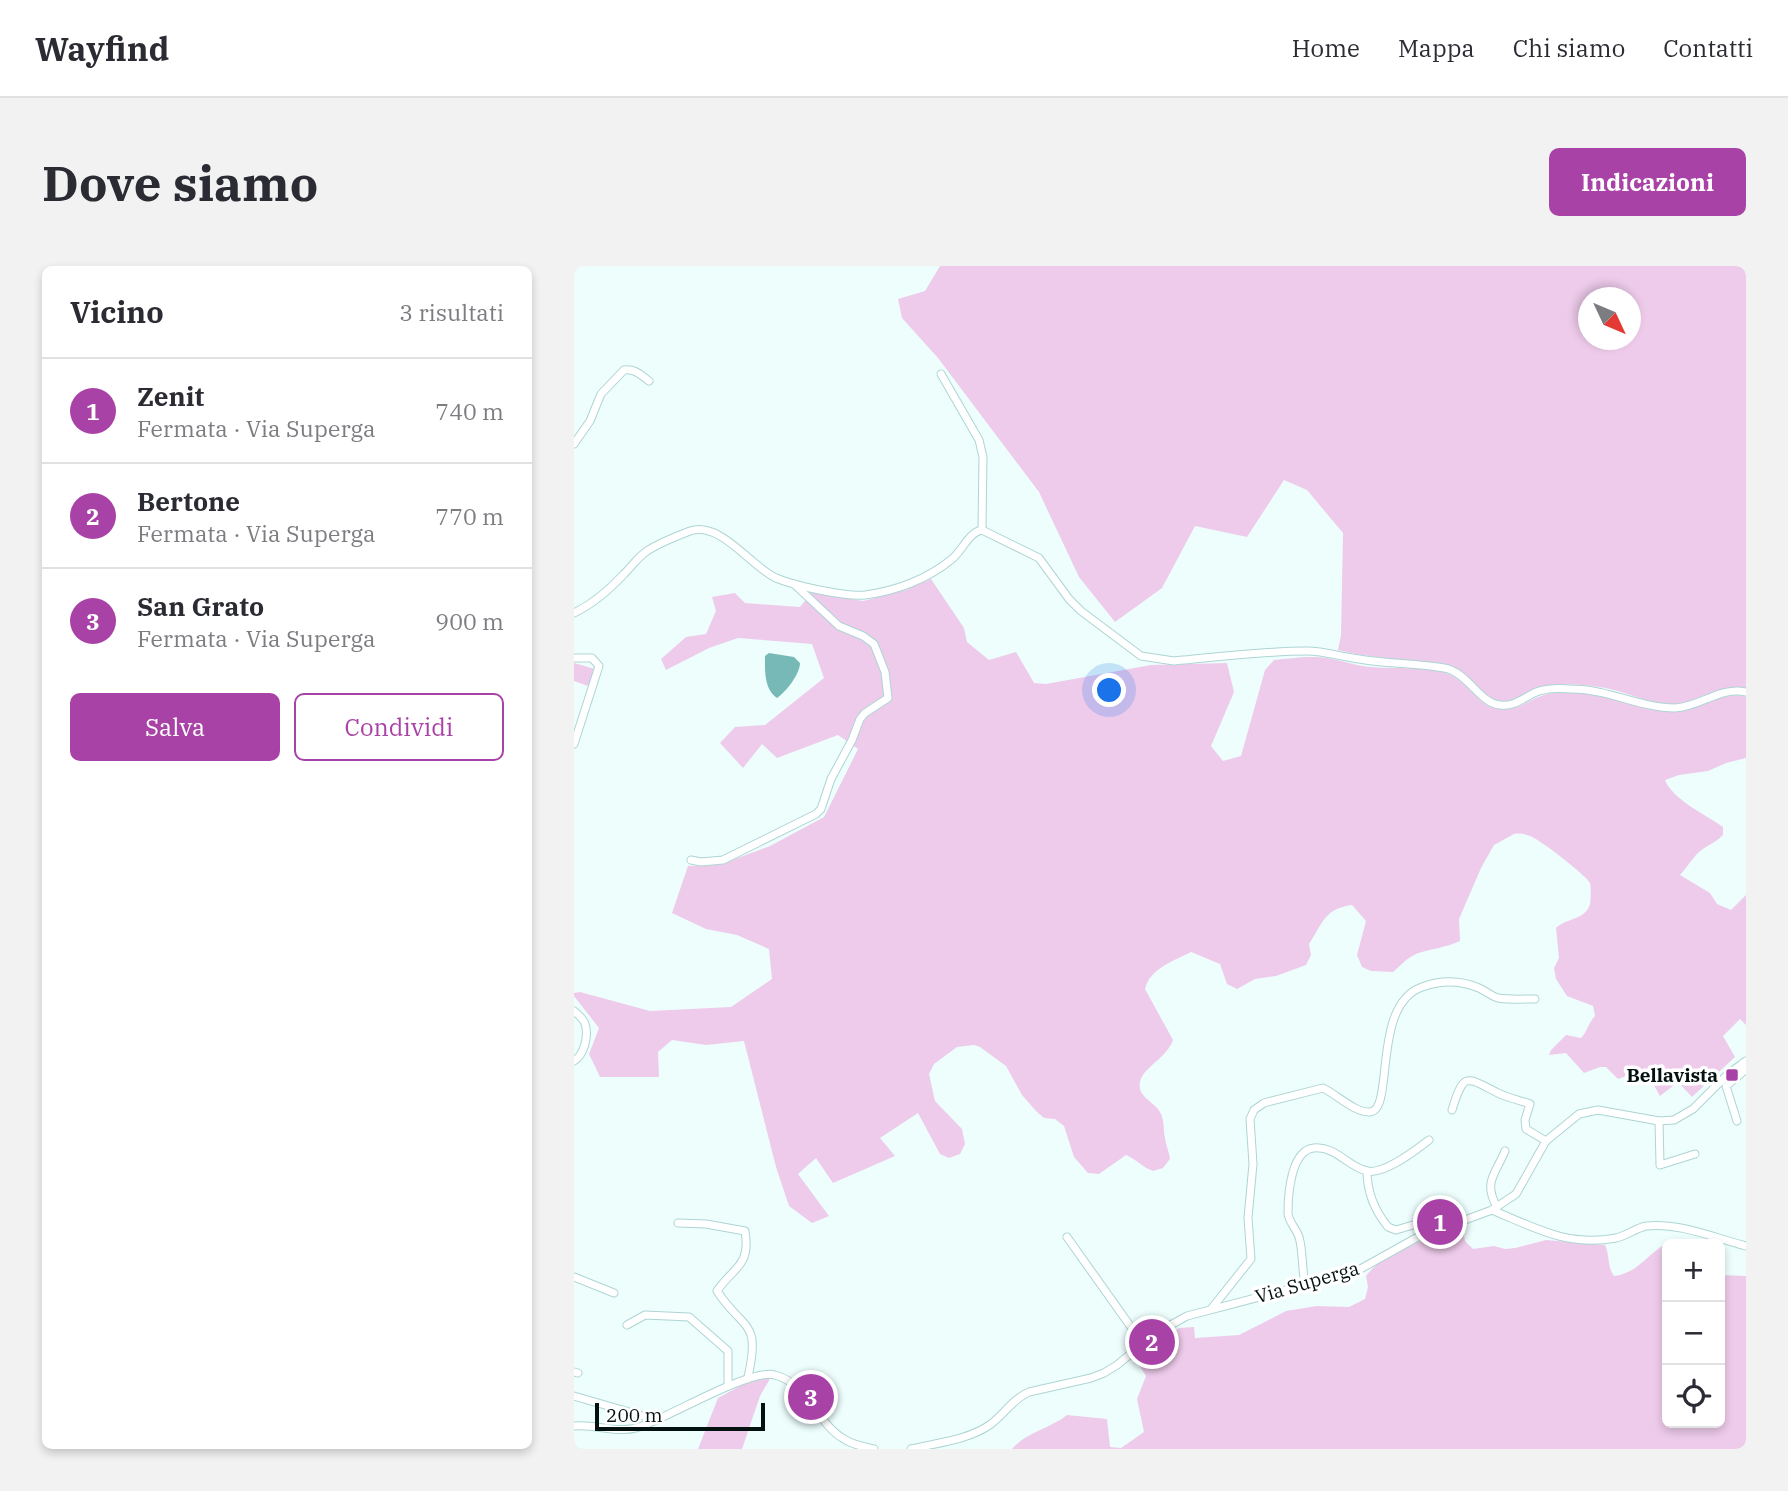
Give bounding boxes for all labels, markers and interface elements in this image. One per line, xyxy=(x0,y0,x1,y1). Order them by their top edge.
text: Wayfind xyxy=(35,27,169,70)
text: Home xyxy=(1292,32,1360,64)
text: Mappa xyxy=(1398,32,1475,64)
text: Chi siamo xyxy=(1513,32,1625,64)
text: Contatti xyxy=(1663,32,1753,64)
button: Indicazioni xyxy=(1549,148,1746,216)
text: Dove siamo xyxy=(42,151,318,214)
north arrow xyxy=(1578,287,1641,350)
text: Vicino xyxy=(70,292,164,331)
text: 3 risultati xyxy=(399,297,504,327)
text: Zenit xyxy=(137,379,204,413)
text: 1 xyxy=(86,396,100,426)
text: 740 m xyxy=(435,396,504,426)
text: Fermata · Via Superga xyxy=(137,413,376,443)
text: Bertone xyxy=(137,484,240,518)
text: 2 xyxy=(86,501,100,531)
text: 770 m xyxy=(435,501,504,531)
text: Fermata · Via Superga xyxy=(137,518,376,548)
text: San Grato xyxy=(137,589,264,623)
text: 3 xyxy=(86,606,100,636)
text: 900 m xyxy=(435,606,504,636)
text: Fermata · Via Superga xyxy=(137,623,376,653)
your location xyxy=(1092,673,1126,707)
button: Salva xyxy=(70,693,280,761)
button: Condividi xyxy=(294,693,504,761)
place label: Bellavista xyxy=(1626,1063,1718,1087)
marker: Bellavista xyxy=(1724,1067,1740,1083)
pin: 1 xyxy=(1417,1196,1463,1248)
map controls xyxy=(1662,1239,1725,1428)
button: + xyxy=(1662,1239,1725,1302)
street label: Via Superga xyxy=(1252,1256,1362,1308)
button: − xyxy=(1662,1302,1725,1365)
pin: 2 xyxy=(1129,1316,1175,1368)
button: locate xyxy=(1662,1365,1725,1428)
pin: 3 xyxy=(788,1371,834,1423)
scale bar xyxy=(595,1400,765,1432)
text: 200 m xyxy=(606,1403,663,1427)

